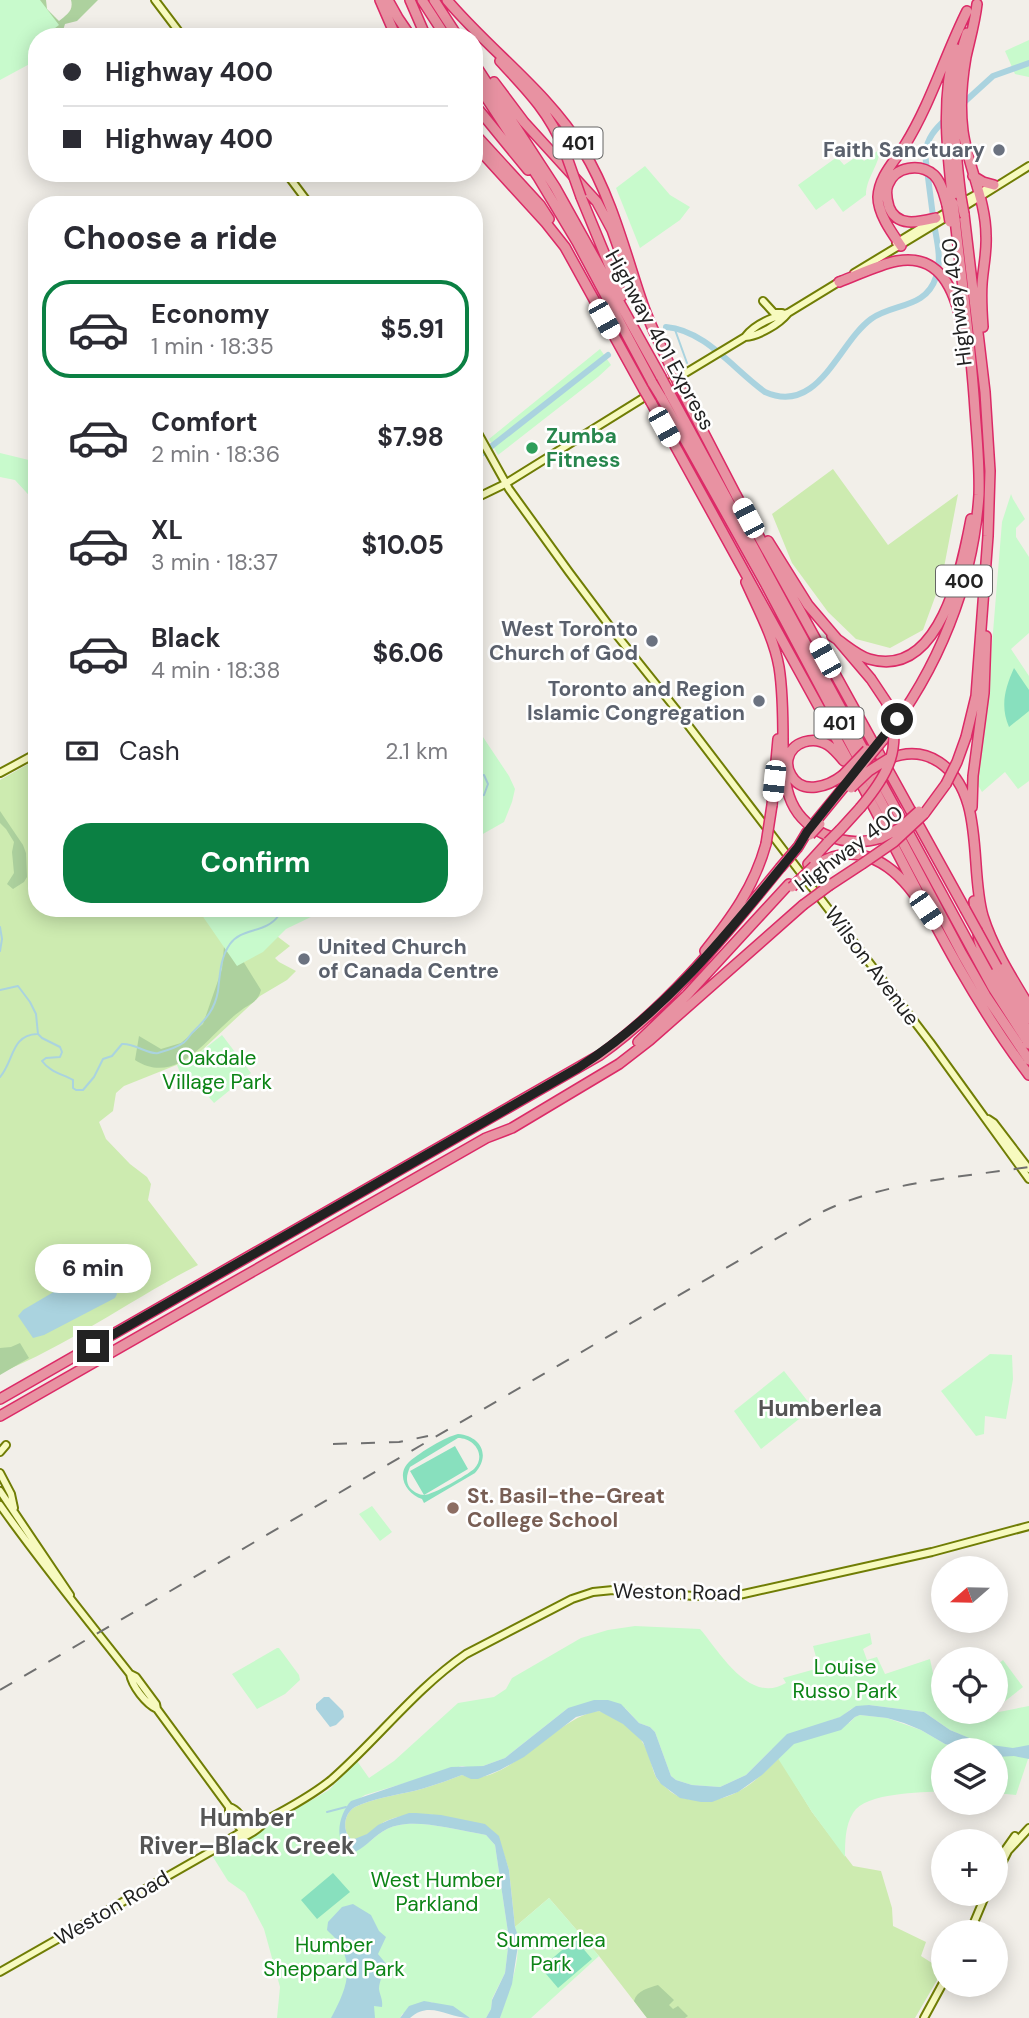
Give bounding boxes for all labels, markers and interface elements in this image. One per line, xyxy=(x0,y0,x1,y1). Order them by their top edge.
text: Highway 400 xyxy=(105,55,273,89)
text: Highway 400 xyxy=(105,122,273,156)
road number: 401 xyxy=(554,127,602,158)
place label: Faith Sanctuary xyxy=(823,136,985,164)
marker: Faith Sanctuary xyxy=(991,142,1007,158)
text: Choose a ride xyxy=(63,217,278,259)
street label: Highway 400 xyxy=(935,236,979,368)
street label: Highway 401 Express xyxy=(599,245,721,435)
car xyxy=(585,296,624,342)
text: Economy xyxy=(151,297,269,331)
icon: car xyxy=(67,298,130,361)
text: $5.91 xyxy=(381,312,444,346)
text: 1 min · 18:35 xyxy=(151,331,274,361)
car xyxy=(645,404,684,450)
text: Comfort xyxy=(151,405,257,439)
icon: car xyxy=(67,406,130,469)
text: $7.98 xyxy=(377,420,444,454)
place label: Zumba Fitness xyxy=(546,422,620,474)
text: 2 min · 18:36 xyxy=(151,439,280,469)
marker: Zumba Fitness xyxy=(524,440,540,456)
car xyxy=(729,495,768,541)
text: XL xyxy=(151,513,183,547)
icon: car xyxy=(67,514,130,577)
text: $10.05 xyxy=(362,528,444,562)
text: 3 min · 18:37 xyxy=(151,547,278,577)
road number: 400 xyxy=(936,566,992,596)
place label: West Toronto Church of God xyxy=(489,615,638,667)
text: Black xyxy=(151,621,221,655)
icon: car xyxy=(67,622,130,685)
marker: West Toronto Church of God xyxy=(644,633,660,649)
car xyxy=(806,635,845,681)
text: $6.06 xyxy=(372,636,444,670)
text: 4 min · 18:38 xyxy=(151,655,280,685)
place label: Toronto and Region Islamic Congregation xyxy=(527,675,745,727)
marker: Toronto and Region Islamic Congregation xyxy=(751,693,767,709)
route start xyxy=(881,703,913,735)
road number: 401 xyxy=(814,708,864,738)
icon: cash xyxy=(63,732,101,770)
text: Cash xyxy=(119,734,180,768)
text: 2.1 km xyxy=(385,736,448,766)
car xyxy=(762,759,787,803)
street label: Highway 400 xyxy=(789,799,909,899)
button: Confirm xyxy=(63,823,448,903)
car xyxy=(906,887,947,933)
street label: Wilson Avenue xyxy=(818,901,926,1031)
place label: United Church of Canada Centre xyxy=(318,933,499,985)
marker: United Church of Canada Centre xyxy=(296,951,312,967)
park label: Oakdale Village Park xyxy=(162,1044,272,1096)
callout: 6 min xyxy=(35,1244,151,1294)
text: 6 min xyxy=(62,1253,124,1283)
route end xyxy=(77,1330,109,1362)
district label: Humberlea xyxy=(758,1393,882,1423)
place label: St. Basil-the-Great College School xyxy=(467,1482,665,1534)
marker: St. Basil-the-Great College School xyxy=(445,1500,461,1516)
north arrow xyxy=(931,1556,1008,1633)
map controls xyxy=(931,1556,1008,1997)
street label: Weston Road xyxy=(613,1577,741,1607)
button: locate xyxy=(931,1647,1008,1724)
park label: Louise Russo Park xyxy=(792,1653,898,1705)
button: layers xyxy=(931,1738,1008,1815)
district label: Humber River–Black Creek xyxy=(139,1802,355,1861)
button: + xyxy=(931,1829,1008,1906)
street label: Weston Road xyxy=(49,1864,175,1952)
park label: West Humber Parkland xyxy=(371,1866,504,1918)
button: − xyxy=(931,1920,1008,1997)
park label: Summerlea Park xyxy=(496,1926,606,1978)
park label: Humber Sheppard Park xyxy=(263,1931,405,1983)

